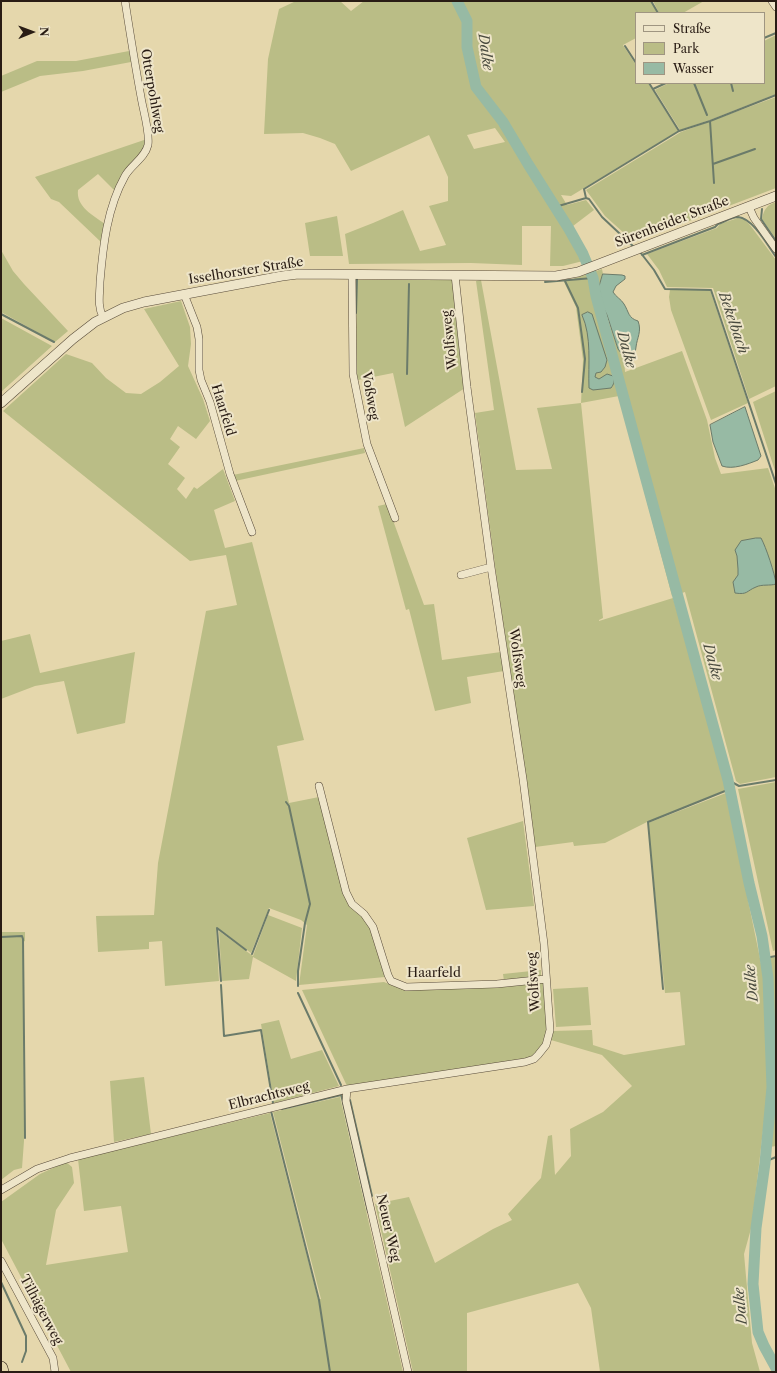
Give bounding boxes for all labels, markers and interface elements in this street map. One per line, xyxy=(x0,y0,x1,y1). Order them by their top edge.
north arrow xyxy=(12,12,52,52)
legend xyxy=(635,12,765,84)
text: Straße xyxy=(673,21,711,36)
text: N xyxy=(37,27,51,37)
water label: Dalke xyxy=(474,32,496,72)
text: Park xyxy=(673,41,699,56)
street label: Otterpohlweg xyxy=(137,48,167,134)
text: Wasser xyxy=(673,61,714,76)
street label: Sürenheider Straße xyxy=(613,193,731,251)
street label: Isselhorster Straße xyxy=(187,254,305,288)
water label: Bekelbach xyxy=(715,290,751,356)
street label: Wolfsweg xyxy=(439,309,461,371)
water label: Dalke xyxy=(613,330,639,370)
street label: Voßweg xyxy=(358,370,382,422)
street label: Haarfeld xyxy=(208,382,238,438)
street label: Wolfsweg xyxy=(505,627,529,689)
water label: Dalke xyxy=(699,642,725,682)
street label: Wolfsweg xyxy=(524,952,544,1012)
water label: Dalke xyxy=(742,964,762,1002)
street label: Haarfeld xyxy=(407,965,461,981)
street label: Elbrachtsweg xyxy=(227,1078,311,1114)
street label: Neuer Weg xyxy=(373,1193,403,1263)
street label: Tilhägerweg xyxy=(16,1273,66,1347)
water label: Dalke xyxy=(731,1287,751,1325)

